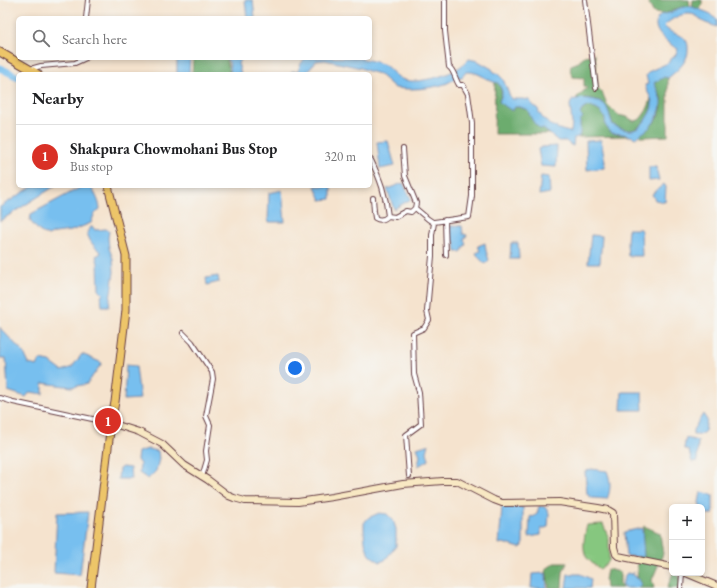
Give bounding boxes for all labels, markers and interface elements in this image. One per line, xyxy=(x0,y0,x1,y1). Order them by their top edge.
search box xyxy=(16,16,372,60)
icon: search xyxy=(30,27,52,49)
text: Search here xyxy=(62,29,127,48)
text: Nearby xyxy=(32,87,84,109)
text: Shakpura Chowmohani Bus Stop xyxy=(70,139,277,158)
text: 1 xyxy=(42,148,48,165)
text: 320 m xyxy=(325,148,356,165)
text: Bus stop xyxy=(70,158,113,175)
your location xyxy=(285,358,305,378)
pin: 1 xyxy=(95,406,121,436)
map controls xyxy=(669,504,705,576)
button: + xyxy=(669,504,705,540)
button: − xyxy=(669,540,705,576)

